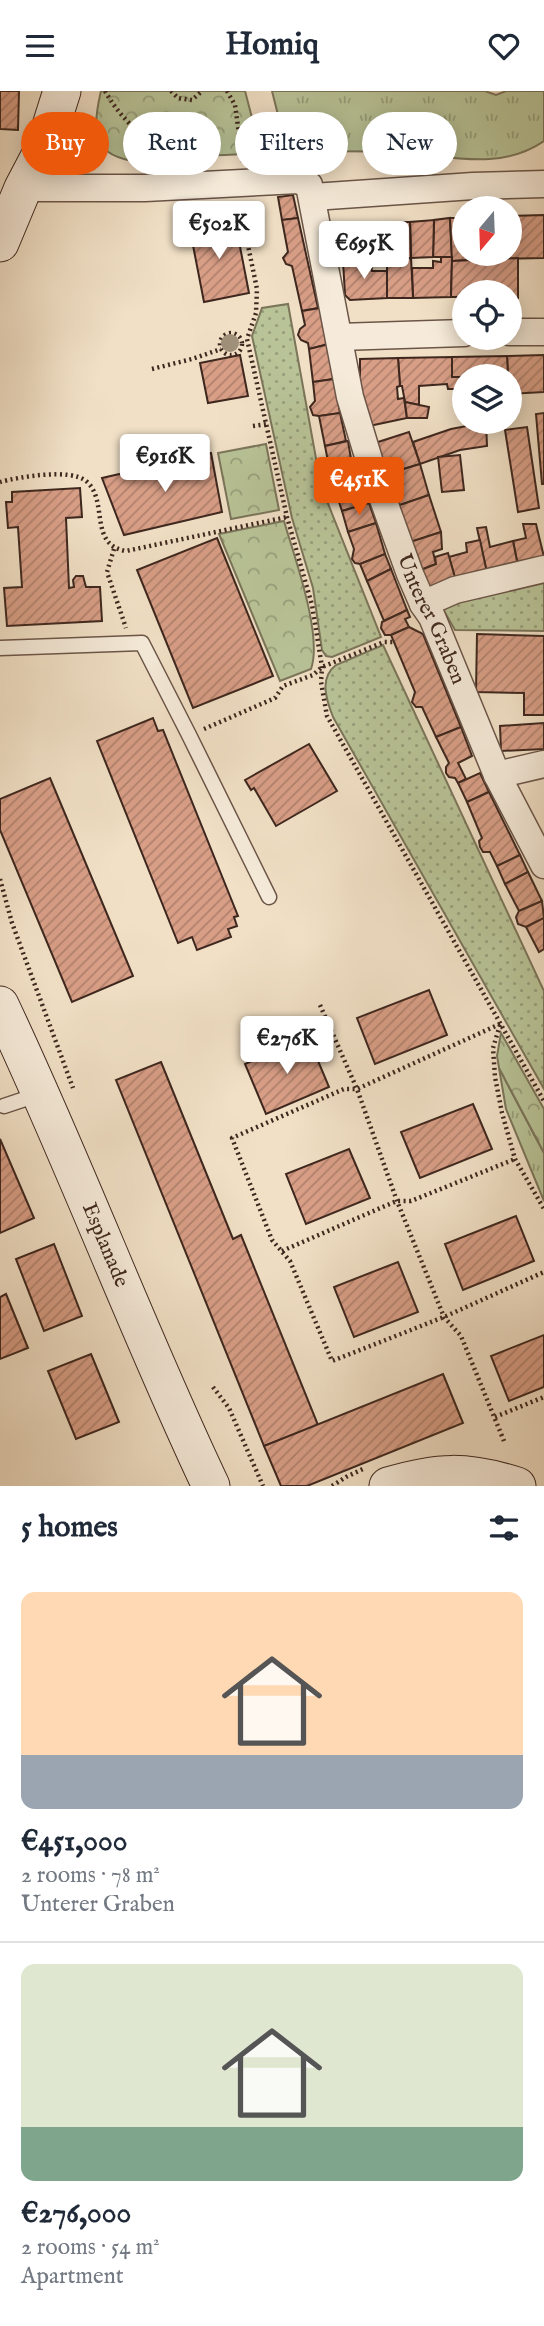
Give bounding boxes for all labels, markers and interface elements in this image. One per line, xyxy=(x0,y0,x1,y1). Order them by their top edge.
text: Homiq xyxy=(225,25,319,66)
icon: menu xyxy=(21,27,59,65)
icon: heart xyxy=(485,27,523,65)
chip: Buy xyxy=(21,112,109,175)
chip: Rent xyxy=(123,112,221,175)
chip: Filters xyxy=(235,112,348,175)
chip: New xyxy=(362,112,457,175)
north arrow xyxy=(452,196,522,266)
map controls xyxy=(452,196,522,434)
pin: €502K xyxy=(170,201,268,261)
text: €502K xyxy=(189,209,249,238)
pin: €695K xyxy=(315,221,413,281)
text: €695K xyxy=(335,229,393,258)
button: locate xyxy=(452,280,522,350)
button: layers xyxy=(452,364,522,434)
pin: €916K xyxy=(116,435,214,494)
text: €916K xyxy=(136,442,194,471)
pin: €451K xyxy=(310,457,408,517)
text: €451K xyxy=(330,465,388,494)
street label: Unterer Graben xyxy=(390,550,472,688)
pin: €276K xyxy=(238,1017,336,1076)
text: €276K xyxy=(256,1024,318,1053)
street label: Esplanade xyxy=(75,1199,135,1292)
text: 5 homes xyxy=(21,1509,118,1547)
icon: filters xyxy=(485,1509,523,1547)
icon: home xyxy=(209,1638,335,1764)
text: €451,000 xyxy=(21,1823,127,1861)
text: 2 rooms · 78 m² xyxy=(21,1861,160,1890)
text: Unterer Graben xyxy=(21,1890,175,1919)
icon: home xyxy=(209,2010,335,2136)
text: €276,000 xyxy=(21,2195,131,2233)
text: 2 rooms · 54 m² xyxy=(21,2233,160,2262)
text: Apartment xyxy=(21,2262,124,2291)

